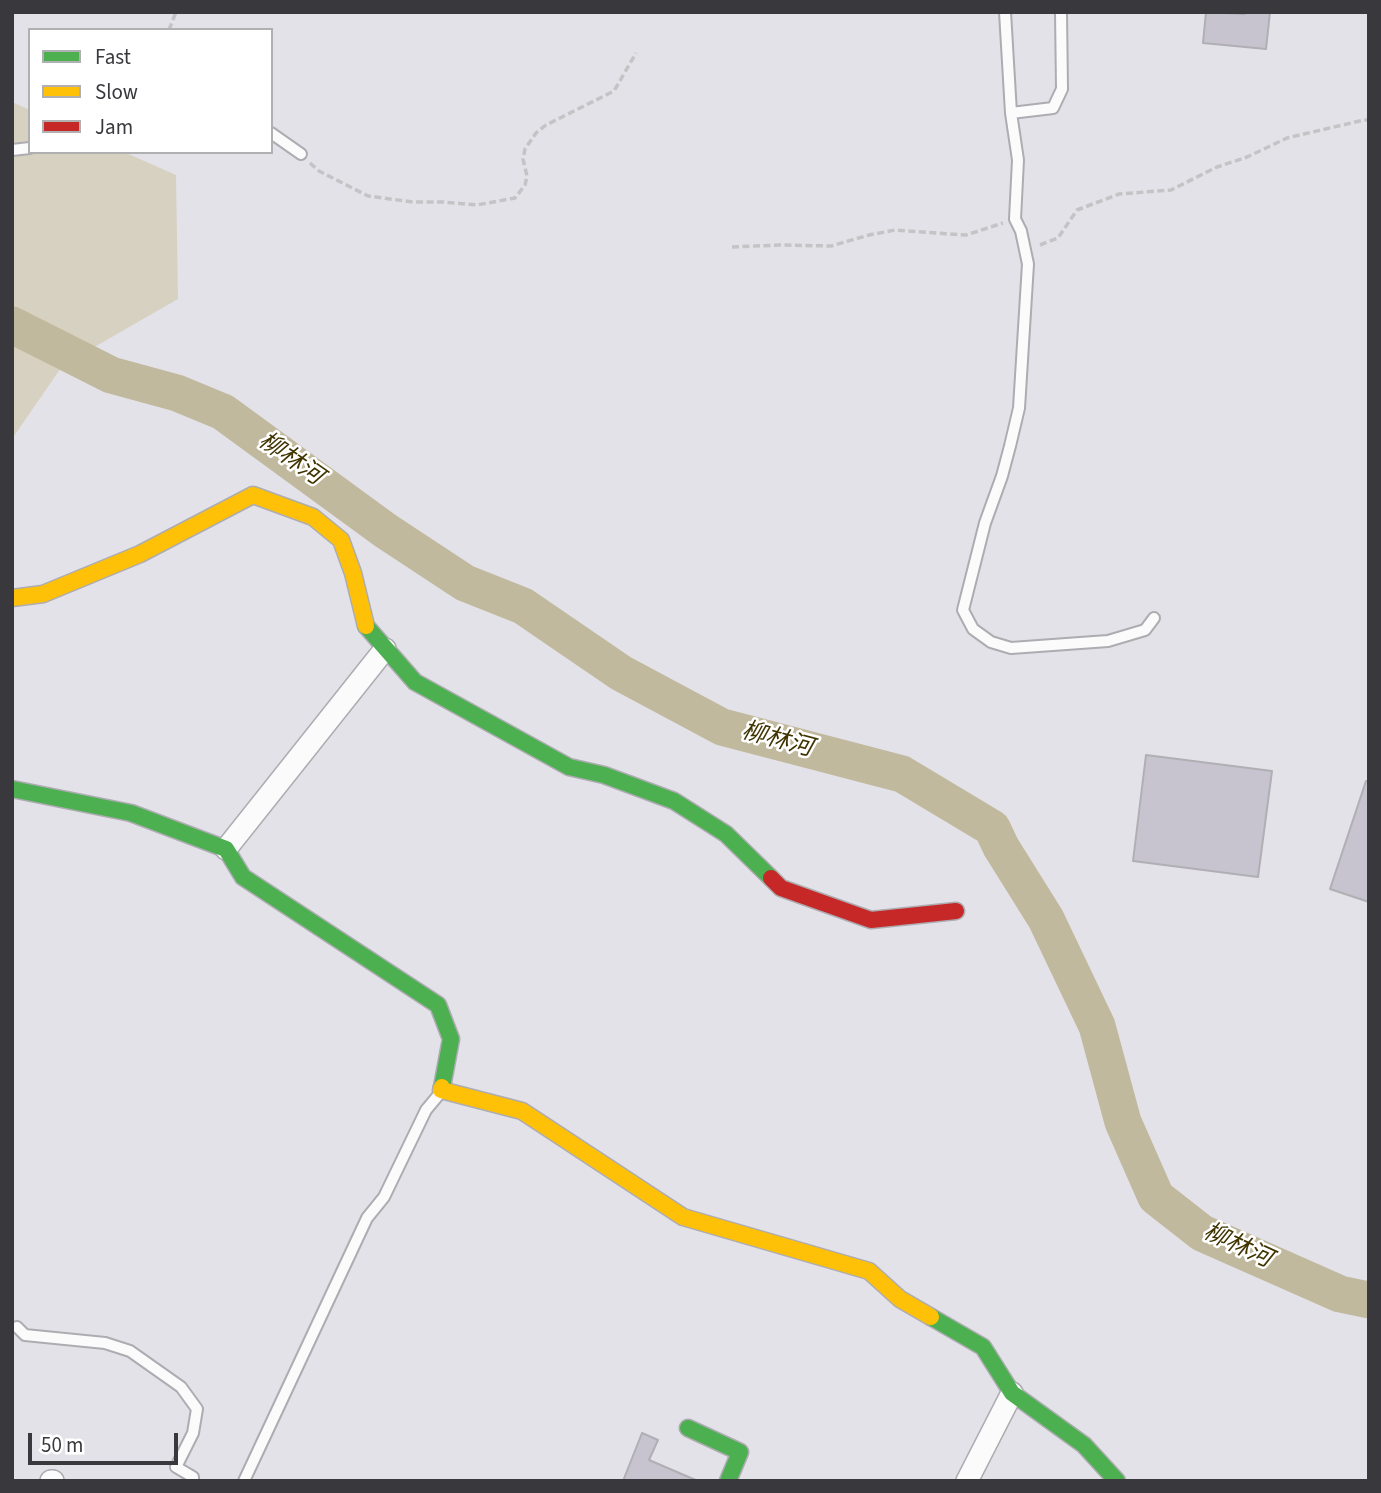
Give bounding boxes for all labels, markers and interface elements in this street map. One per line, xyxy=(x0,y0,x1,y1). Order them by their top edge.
legend xyxy=(28,28,273,154)
text: Fast xyxy=(95,42,131,72)
text: Slow xyxy=(95,77,138,107)
text: Jam xyxy=(95,112,133,142)
water label: 柳林河 xyxy=(252,428,328,492)
water label: 柳林河 xyxy=(738,718,816,764)
water label: 柳林河 xyxy=(1198,1219,1276,1275)
scale bar xyxy=(32,1420,182,1464)
text: 50 m xyxy=(41,1430,83,1460)

